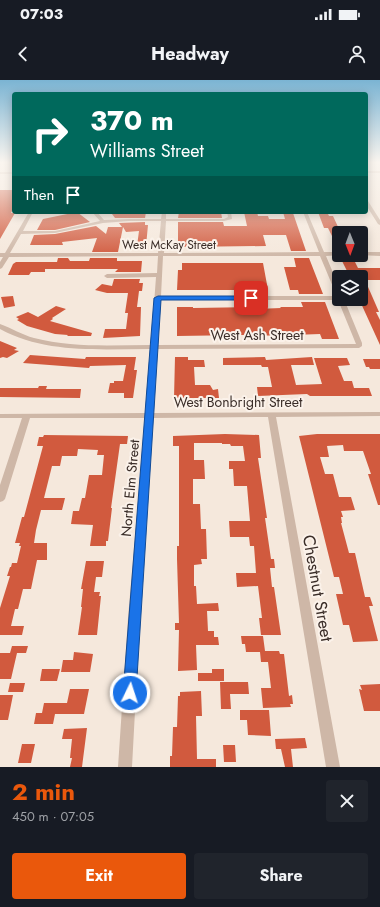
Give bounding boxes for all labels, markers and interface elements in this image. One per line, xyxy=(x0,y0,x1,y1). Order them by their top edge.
text: 07:03 xyxy=(20,3,63,25)
text: Headway xyxy=(151,41,229,67)
icon: back xyxy=(12,43,34,65)
icon: person xyxy=(346,43,368,65)
text: 370 m xyxy=(90,100,174,141)
icon: right xyxy=(24,108,76,160)
text: Williams Street xyxy=(90,138,204,164)
text: Then xyxy=(24,184,54,206)
icon: arrive xyxy=(62,184,84,206)
north arrow xyxy=(332,226,368,262)
map controls xyxy=(332,226,368,306)
street label: West McKay Street xyxy=(122,236,216,254)
button: layers xyxy=(332,270,368,306)
pin xyxy=(234,281,268,315)
icon: arrive xyxy=(240,287,262,309)
street label: West Ash Street xyxy=(211,325,304,345)
street label: West Bonbright Street xyxy=(174,392,303,412)
street label: North Elm Street xyxy=(116,438,144,538)
street label: Chestnut Street xyxy=(297,533,339,643)
position arrow xyxy=(109,672,151,714)
text: 2 min xyxy=(12,774,75,809)
button: close xyxy=(326,780,368,822)
text: 450 m · 07:05 xyxy=(12,807,94,826)
button: Exit xyxy=(12,853,186,899)
button: Share xyxy=(194,853,368,899)

